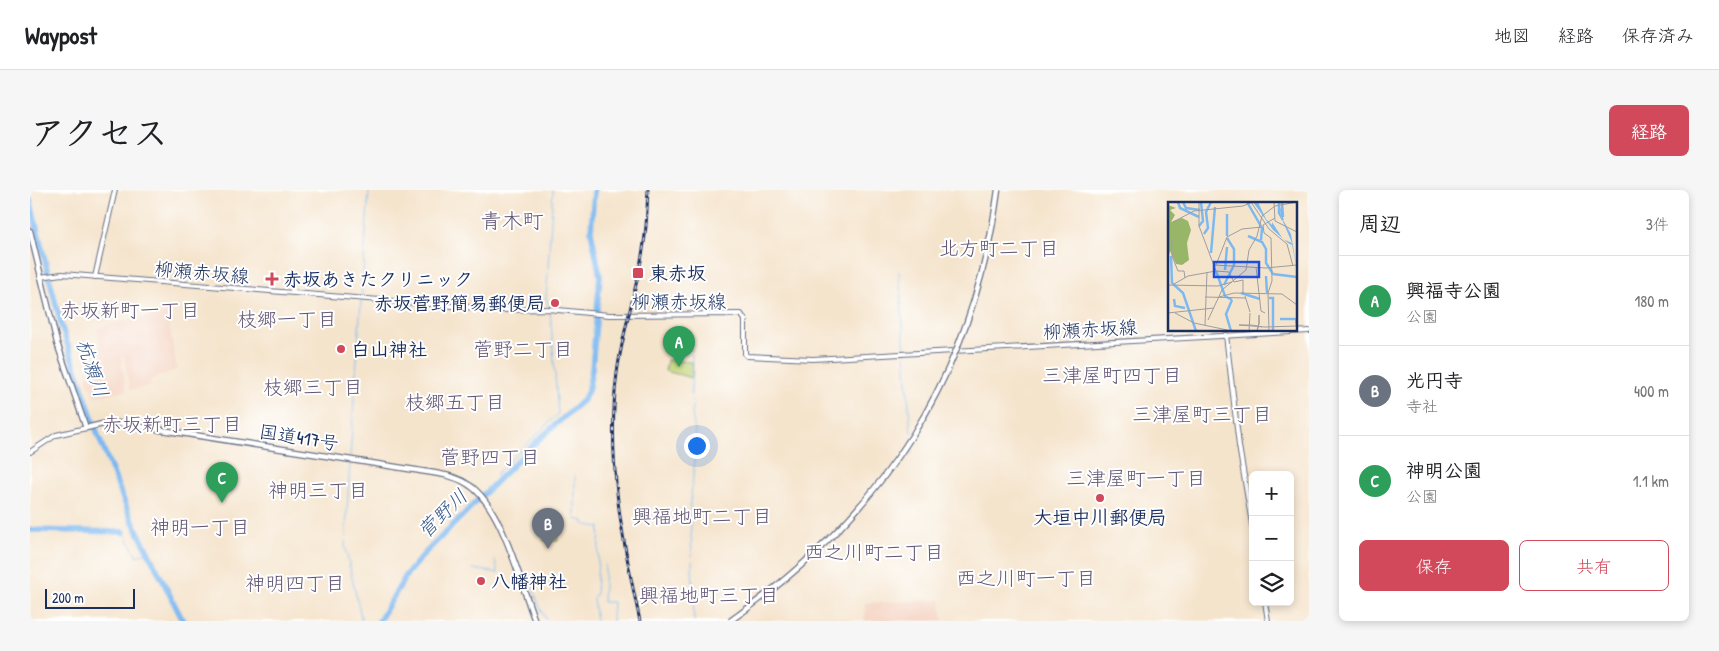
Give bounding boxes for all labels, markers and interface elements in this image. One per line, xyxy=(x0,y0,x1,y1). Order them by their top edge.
text: Waypost xyxy=(25,19,97,51)
text: 地図 xyxy=(1494,23,1530,48)
text: 経路 xyxy=(1558,23,1594,48)
text: 保存済み xyxy=(1622,23,1694,48)
button: 経路 xyxy=(1609,105,1689,156)
text: アクセス xyxy=(30,109,168,156)
inset map xyxy=(1168,202,1296,331)
district label: 青木町 xyxy=(481,206,544,235)
text: 周辺 xyxy=(1359,209,1401,238)
text: 3件 xyxy=(1646,213,1669,235)
district label: 北方町二丁目 xyxy=(939,234,1059,261)
street label: 柳瀬赤坂線 xyxy=(154,255,250,289)
place label: 東赤坂 xyxy=(649,260,706,286)
place label: 赤坂あきたクリニック xyxy=(283,266,473,292)
marker: 東赤坂 xyxy=(631,266,645,280)
marker: 赤坂あきたクリニック xyxy=(265,272,279,286)
text: 興福寺公園 xyxy=(1406,277,1501,303)
street label: 柳瀬赤坂線 xyxy=(631,288,727,314)
place label: 赤坂菅野簡易郵便局 xyxy=(374,290,545,316)
text: A xyxy=(1371,290,1379,312)
text: 180 m xyxy=(1635,290,1669,312)
district label: 赤坂新町一丁目 xyxy=(60,296,200,323)
marker: 赤坂菅野簡易郵便局 xyxy=(549,297,561,309)
district label: 枝郷一丁目 xyxy=(237,305,337,332)
text: 公園 xyxy=(1406,305,1438,327)
street label: 柳瀬赤坂線 xyxy=(1042,314,1138,344)
pin: A xyxy=(663,326,695,367)
water label: 杭瀬川 xyxy=(70,335,116,401)
district label: 菅野二丁目 xyxy=(473,335,573,362)
place label: 白山神社 xyxy=(351,336,427,362)
marker: 白山神社 xyxy=(335,343,347,355)
district label: 三津屋町四丁目 xyxy=(1042,361,1182,388)
text: 光円寺 xyxy=(1406,367,1463,393)
district label: 枝郷三丁目 xyxy=(263,373,363,400)
text: B xyxy=(1371,380,1379,402)
text: 400 m xyxy=(1634,380,1669,402)
district label: 枝郷五丁目 xyxy=(405,388,505,415)
text: 寺社 xyxy=(1406,395,1438,417)
district label: 三津屋町三丁目 xyxy=(1132,400,1272,427)
district label: 赤坂新町三丁目 xyxy=(102,410,242,437)
street label: 国道417号 xyxy=(257,418,341,456)
your location xyxy=(684,433,710,459)
district label: 菅野四丁目 xyxy=(440,443,540,470)
text: 神明公園 xyxy=(1406,457,1482,483)
pin: C xyxy=(206,462,238,503)
district label: 三津屋町一丁目 xyxy=(1066,464,1206,491)
text: C xyxy=(1371,470,1379,492)
text: 1.1 km xyxy=(1633,470,1669,492)
map controls xyxy=(1249,471,1294,606)
button: + xyxy=(1249,471,1294,516)
district label: 神明三丁目 xyxy=(268,476,368,503)
water label: 菅野川 xyxy=(411,482,473,544)
text: 公園 xyxy=(1406,485,1438,507)
marker: 大垣中川郵便局 xyxy=(1094,492,1106,504)
district label: 興福地町二丁目 xyxy=(632,502,772,529)
place label: 大垣中川郵便局 xyxy=(1033,504,1167,530)
pin: B xyxy=(532,508,564,549)
district label: 神明一丁目 xyxy=(150,513,250,540)
button: − xyxy=(1249,516,1294,561)
district label: 西之川町二丁目 xyxy=(804,538,944,565)
button: 保存 xyxy=(1359,540,1509,591)
button: 共有 xyxy=(1519,540,1669,591)
button: layers xyxy=(1249,561,1294,606)
district label: 西之川町一丁目 xyxy=(956,564,1096,591)
place label: 八幡神社 xyxy=(491,568,567,594)
district label: 神明四丁目 xyxy=(245,569,345,596)
marker: 八幡神社 xyxy=(475,575,487,587)
district label: 興福地町三丁目 xyxy=(639,581,779,608)
scale bar xyxy=(45,586,135,609)
text: 200 m xyxy=(52,588,84,607)

